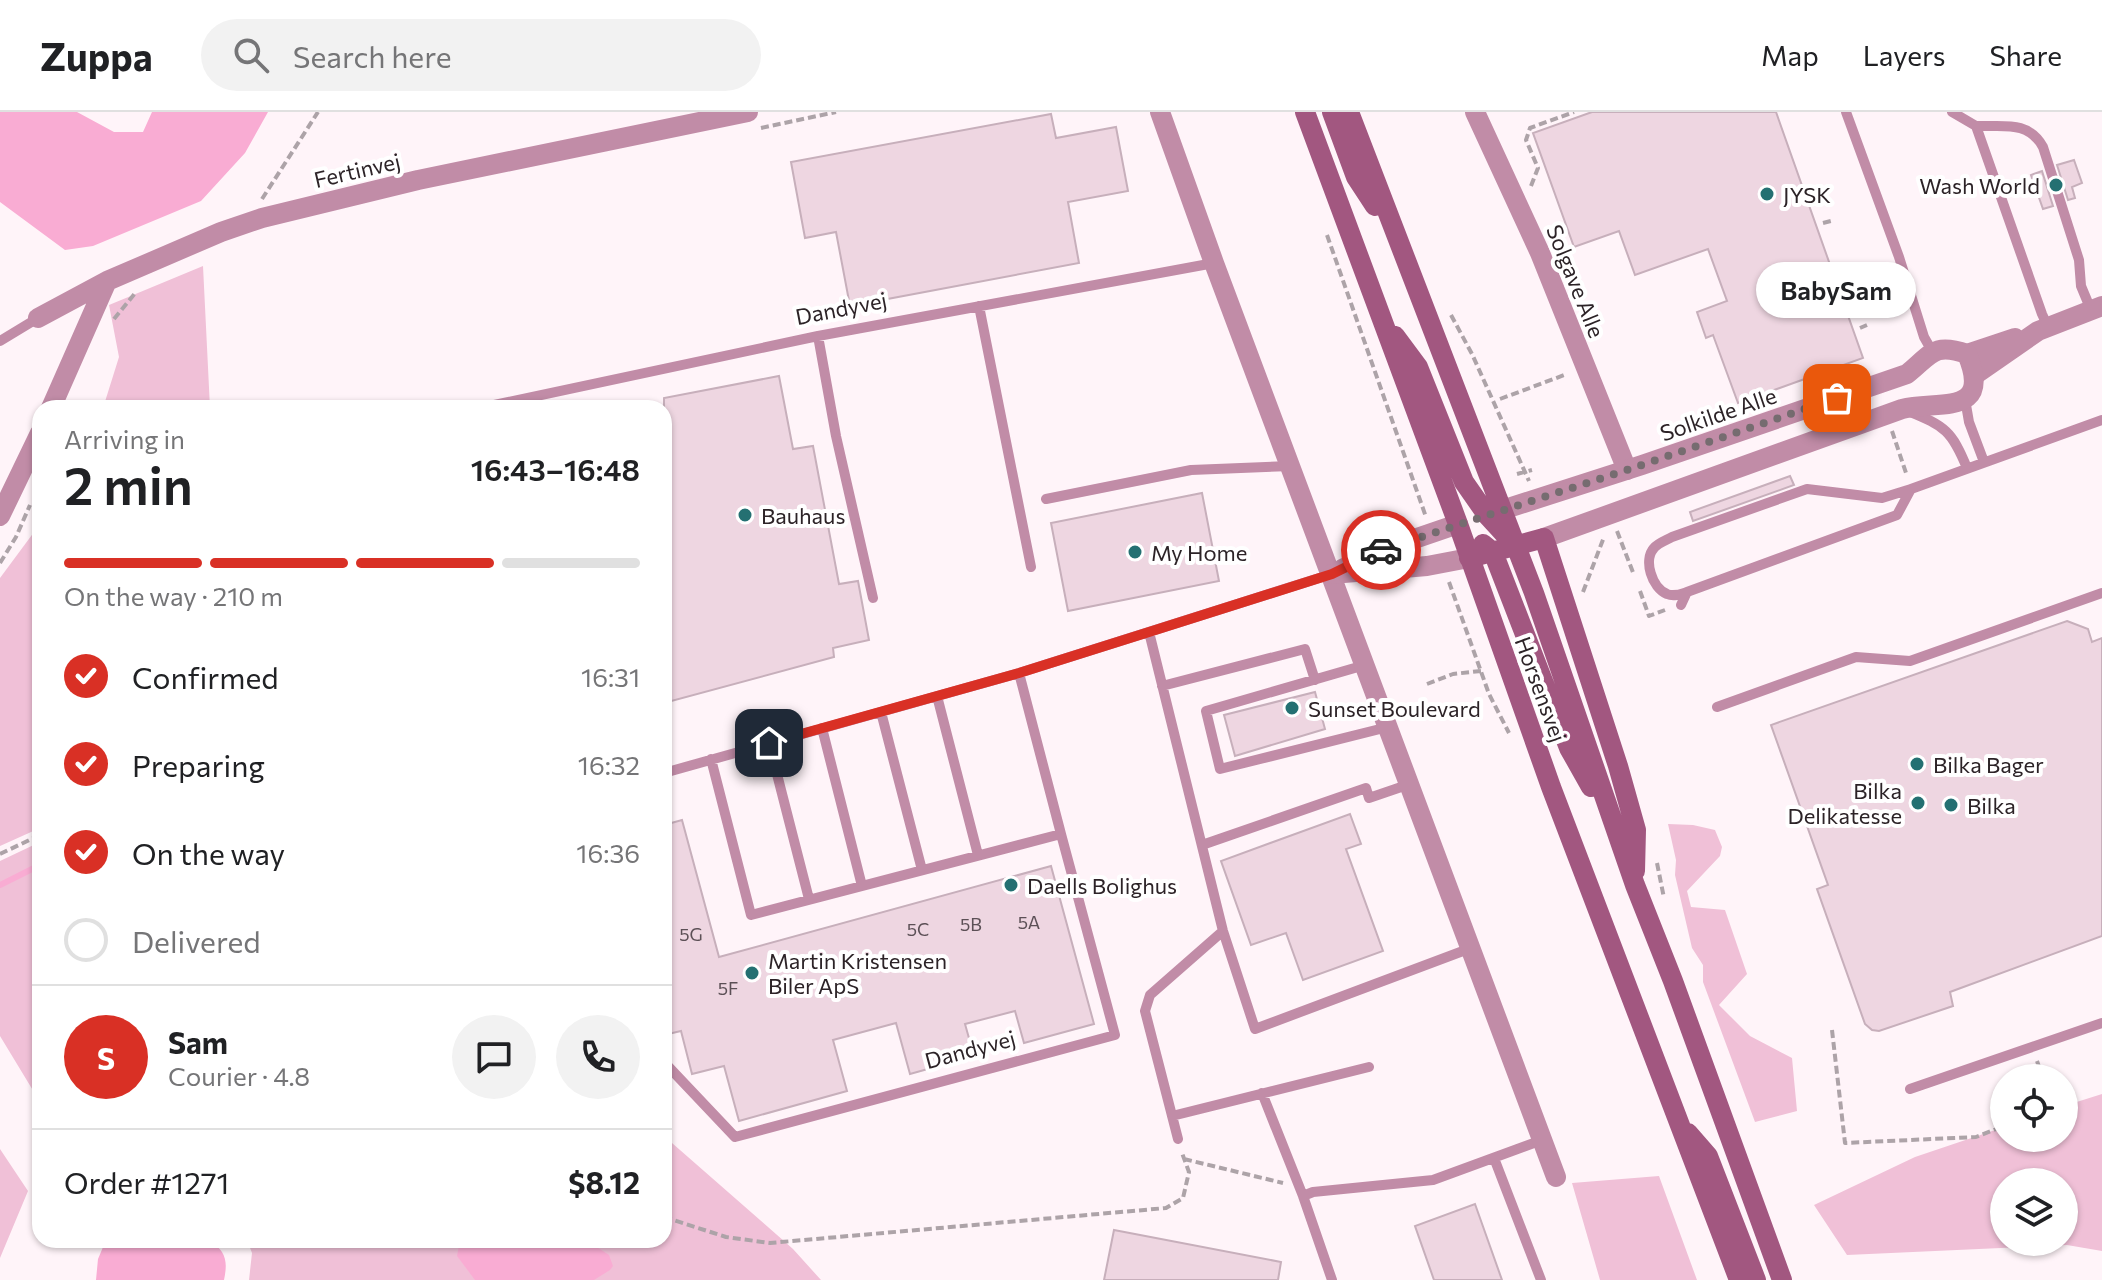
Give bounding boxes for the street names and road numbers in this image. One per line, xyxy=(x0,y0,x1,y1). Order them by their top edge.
street label: Fertinvej xyxy=(311,147,403,193)
street label: Solgave Alle xyxy=(1541,221,1611,341)
street label: Dandyvej xyxy=(793,286,889,330)
street label: Solkilde Alle xyxy=(1656,381,1780,447)
street label: Horsensvej xyxy=(1509,633,1573,745)
street label: Dandyvej xyxy=(922,1024,1018,1074)

